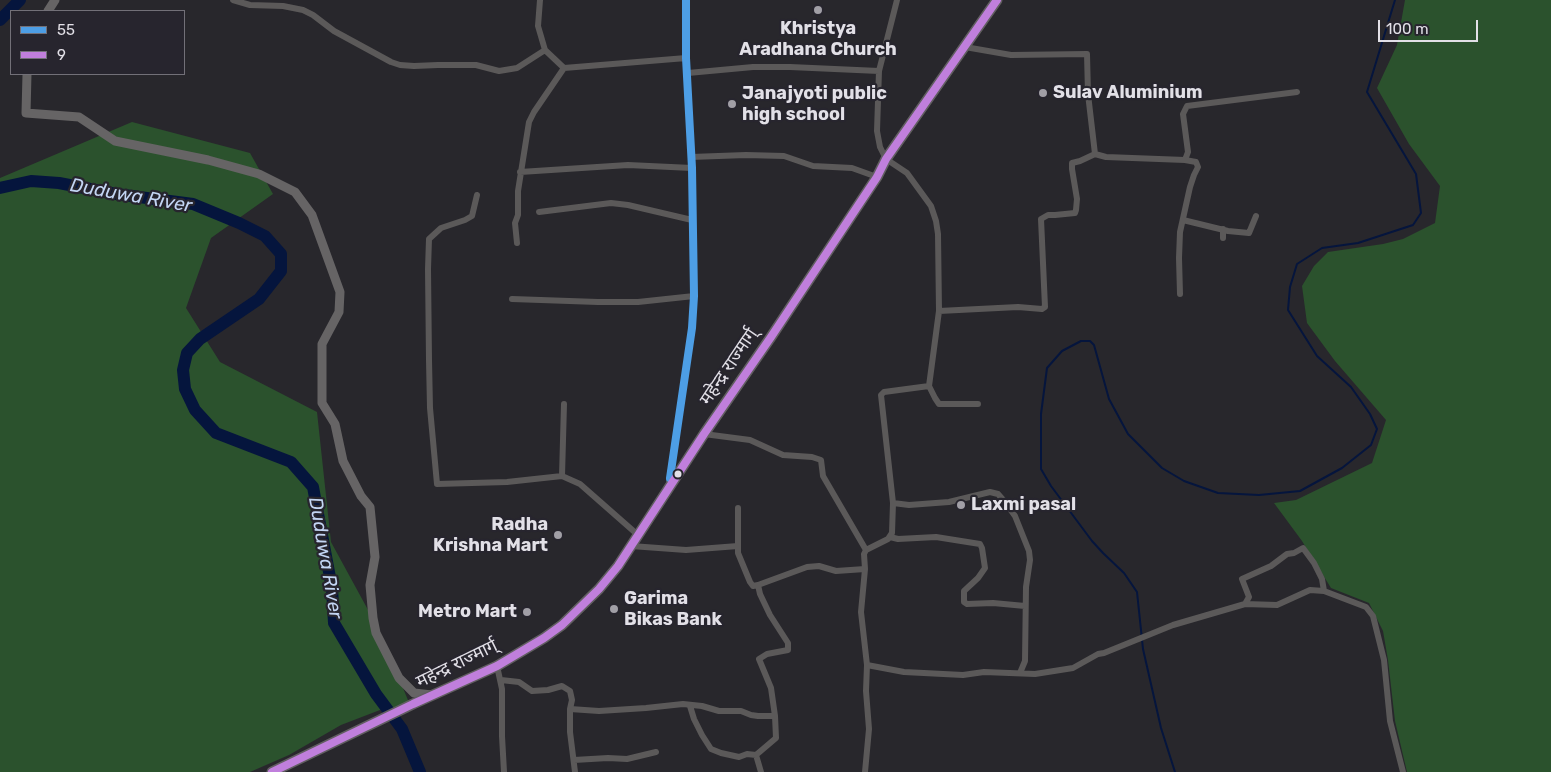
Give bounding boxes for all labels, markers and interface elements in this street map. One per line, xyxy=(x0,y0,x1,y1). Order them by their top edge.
marker: Khristya Aradhana Church xyxy=(812,4,824,16)
legend xyxy=(10,10,185,75)
scale bar xyxy=(1381,10,1481,42)
place label: Khristya Aradhana Church xyxy=(739,18,897,60)
text: 100 m xyxy=(1386,20,1428,38)
text: 55 xyxy=(57,21,75,39)
text: 9 xyxy=(57,46,66,64)
place label: Sulav Aluminium xyxy=(1053,82,1202,104)
place label: Janajyoti public high school xyxy=(742,83,887,126)
marker: Sulav Aluminium xyxy=(1037,87,1049,99)
marker: Janajyoti public high school xyxy=(726,98,738,110)
water label: Duduwa River xyxy=(68,174,194,218)
street label: महेन्द्र राज्मार्ग् xyxy=(696,325,762,409)
unlabelled marker xyxy=(673,469,683,479)
place label: Laxmi pasal xyxy=(971,494,1076,516)
water label: Duduwa River xyxy=(303,495,347,621)
marker: Laxmi pasal xyxy=(955,499,967,511)
place label: Radha Krishna Mart xyxy=(433,514,548,556)
marker: Radha Krishna Mart xyxy=(552,529,564,541)
place label: Garima Bikas Bank xyxy=(624,588,722,630)
place label: Metro Mart xyxy=(418,601,517,623)
marker: Garima Bikas Bank xyxy=(608,603,620,615)
marker: Metro Mart xyxy=(521,606,533,618)
street label: महेन्द्र राज्मार्ग् xyxy=(413,635,501,693)

